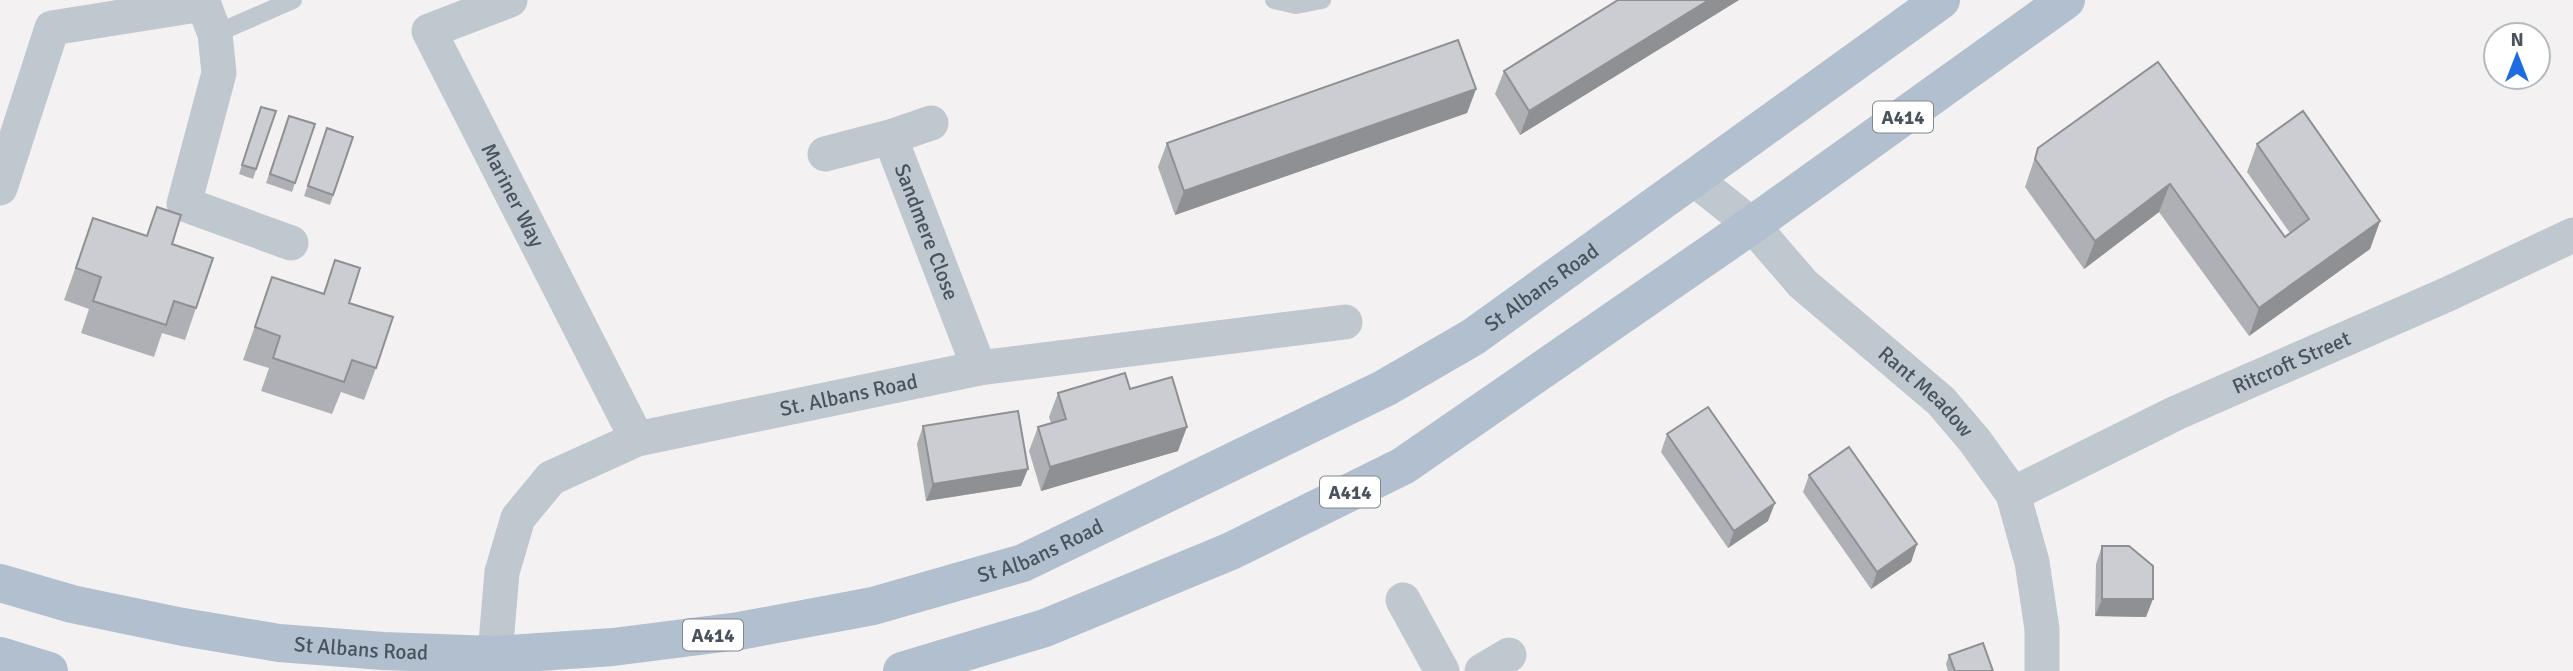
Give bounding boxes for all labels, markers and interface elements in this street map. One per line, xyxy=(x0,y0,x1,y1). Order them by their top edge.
north arrow xyxy=(2482,21,2552,91)
text: N xyxy=(2510,28,2524,52)
road number: A414 xyxy=(1873,102,1933,132)
street label: Mariner Way xyxy=(475,139,550,252)
street label: Sandmere Close xyxy=(889,160,965,304)
street label: St Albans Road xyxy=(1479,238,1604,337)
street label: Ritcroft Street xyxy=(2228,325,2355,400)
street label: Rant Meadow xyxy=(1873,341,1979,443)
street label: St. Albans Road xyxy=(777,368,920,422)
road number: A414 xyxy=(1320,477,1380,508)
street label: St Albans Road xyxy=(974,513,1107,588)
road number: A414 xyxy=(683,620,743,650)
street label: St Albans Road xyxy=(293,631,429,666)

